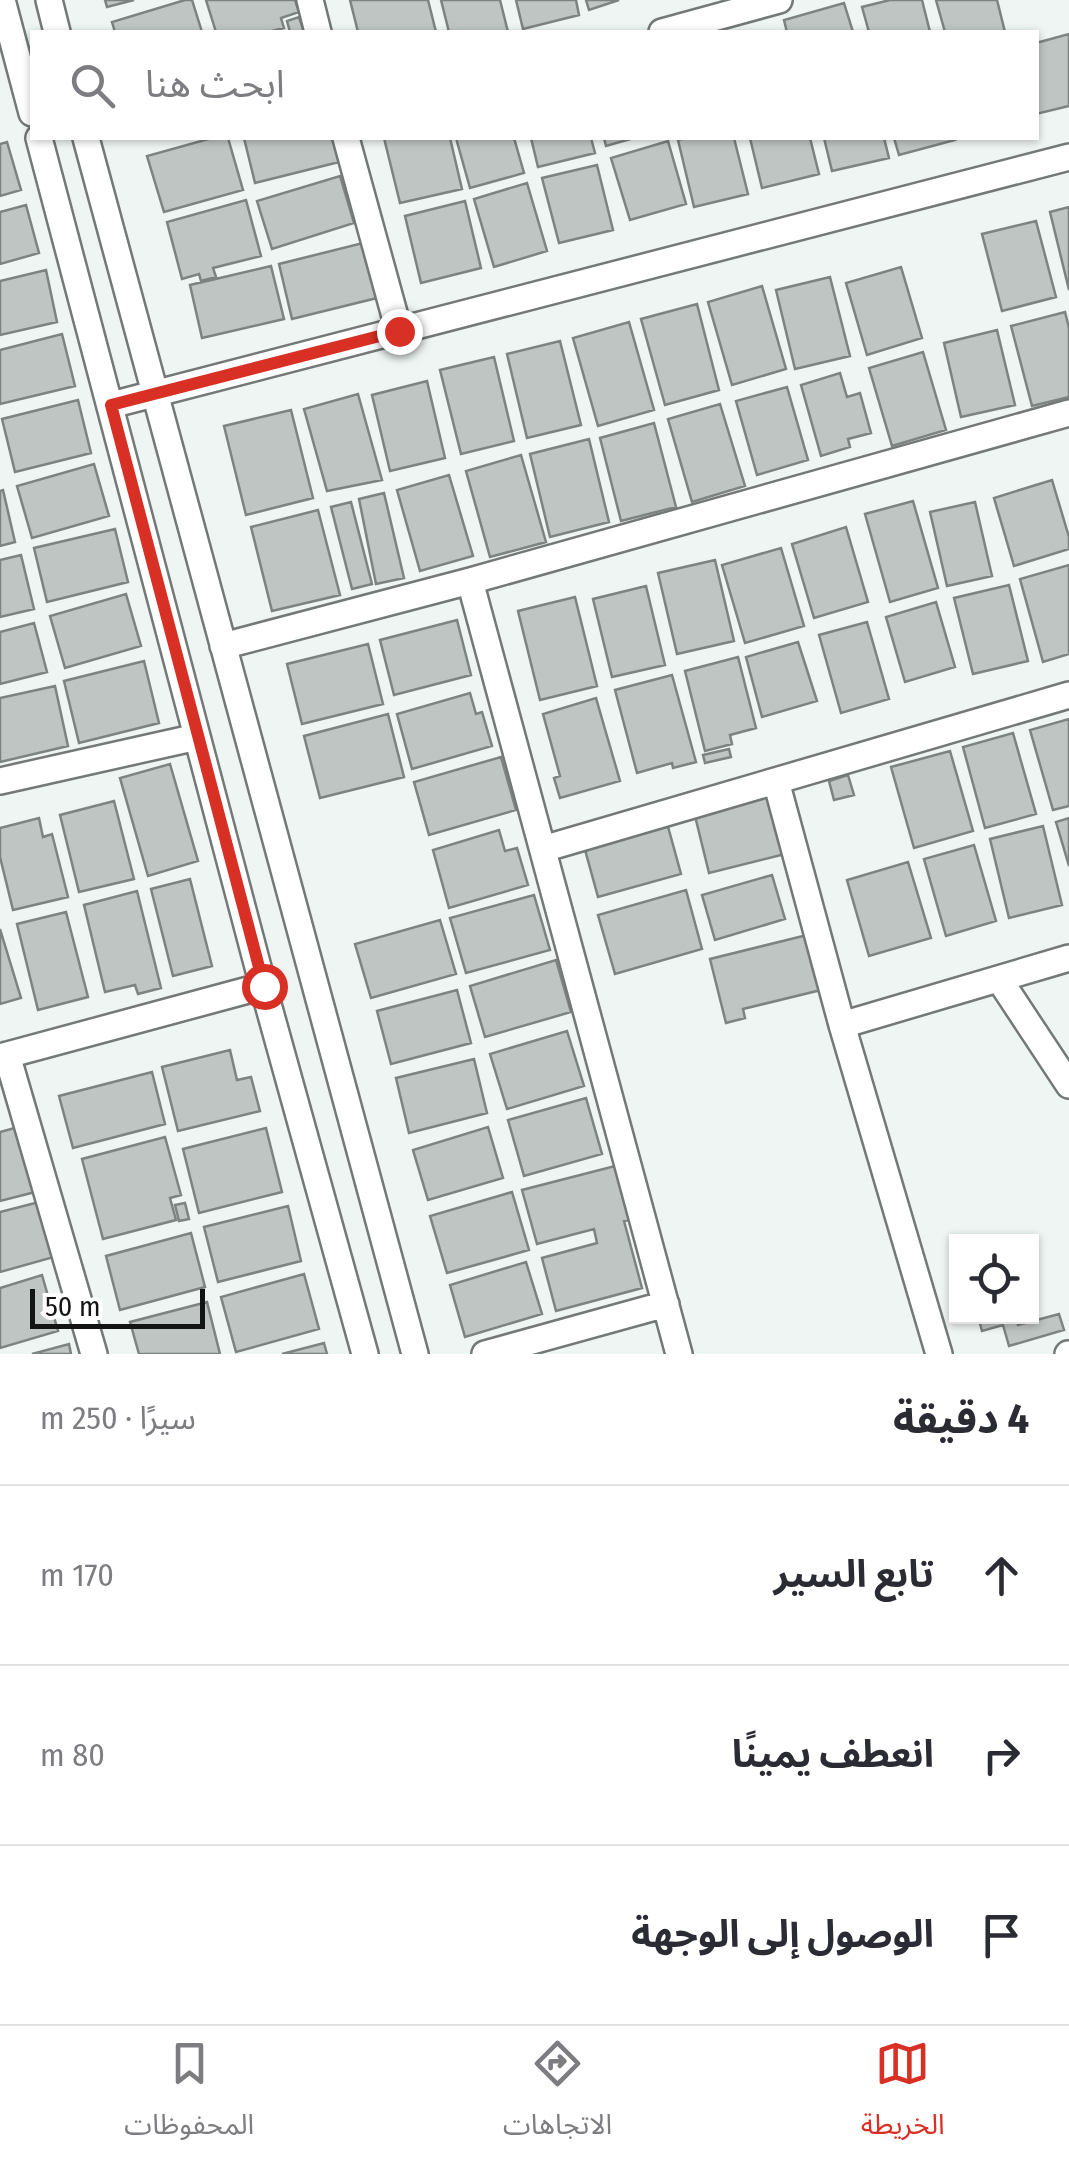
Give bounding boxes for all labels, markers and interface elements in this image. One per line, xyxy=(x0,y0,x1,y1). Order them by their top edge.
search box xyxy=(30,30,1039,140)
icon: search xyxy=(65,58,120,113)
text: ابحث هنا xyxy=(145,61,285,107)
route end xyxy=(377,309,423,355)
route start xyxy=(242,964,288,1010)
map controls xyxy=(949,1234,1039,1324)
button: locate xyxy=(949,1234,1039,1324)
scale bar xyxy=(30,1284,205,1328)
text: 50 m xyxy=(45,1290,101,1323)
text: 4 دقيقة xyxy=(893,1394,1029,1444)
text: سيرًا · 250 m xyxy=(40,1399,196,1437)
icon: ahead xyxy=(974,1548,1029,1603)
text: تابع السير xyxy=(774,1551,934,1597)
text: 170 m xyxy=(40,1556,114,1594)
icon: right xyxy=(974,1728,1029,1783)
text: انعطف يمينًا xyxy=(732,1731,934,1777)
text: 80 m xyxy=(40,1736,105,1774)
icon: arrive xyxy=(974,1908,1029,1963)
text: الوصول إلى الوجهة xyxy=(631,1911,934,1957)
tab: المحفوظات xyxy=(124,2036,254,2155)
tab: الاتجاهات xyxy=(503,2036,612,2155)
tab: الخريطة xyxy=(861,2036,945,2155)

